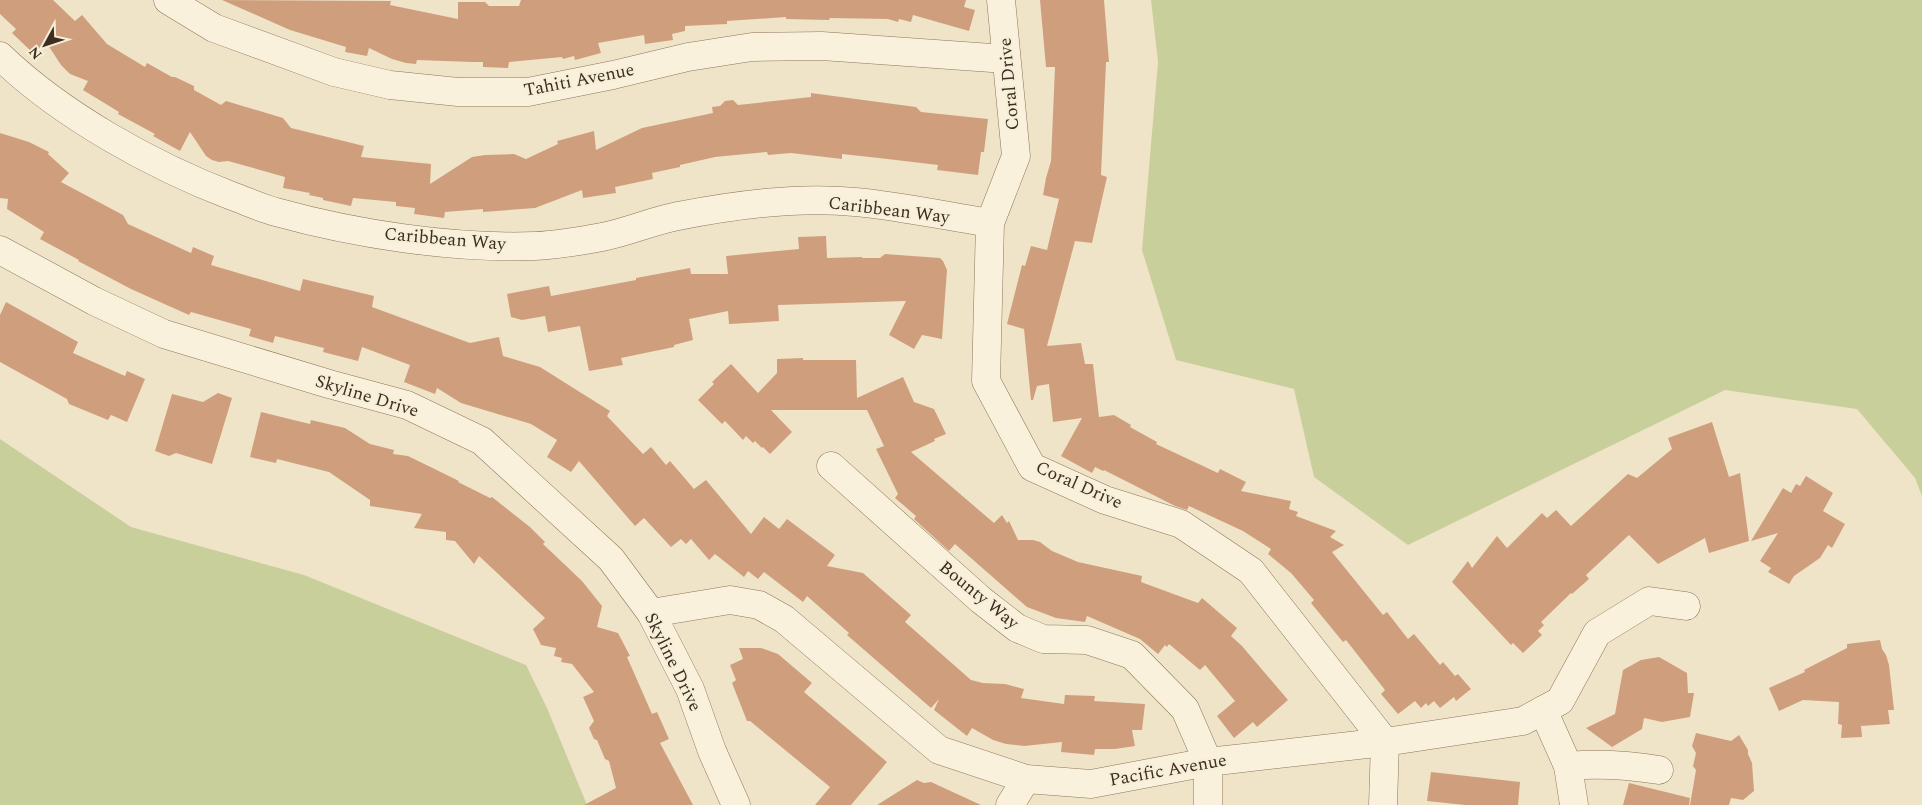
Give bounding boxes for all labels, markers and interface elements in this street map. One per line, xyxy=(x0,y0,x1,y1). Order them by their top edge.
north arrow xyxy=(20,20,70,70)
street label: Coral Drive xyxy=(992,37,1026,131)
text: N xyxy=(24,42,47,64)
street label: Tahiti Avenue xyxy=(521,56,637,104)
street label: Caribbean Way xyxy=(827,189,953,231)
street label: Caribbean Way xyxy=(383,220,508,258)
street label: Skyline Drive xyxy=(312,367,422,425)
street label: Coral Drive xyxy=(1031,454,1127,516)
street label: Bounty Way xyxy=(933,554,1026,637)
street label: Skyline Drive xyxy=(637,608,709,716)
street label: Pacific Avenue xyxy=(1107,746,1229,794)

